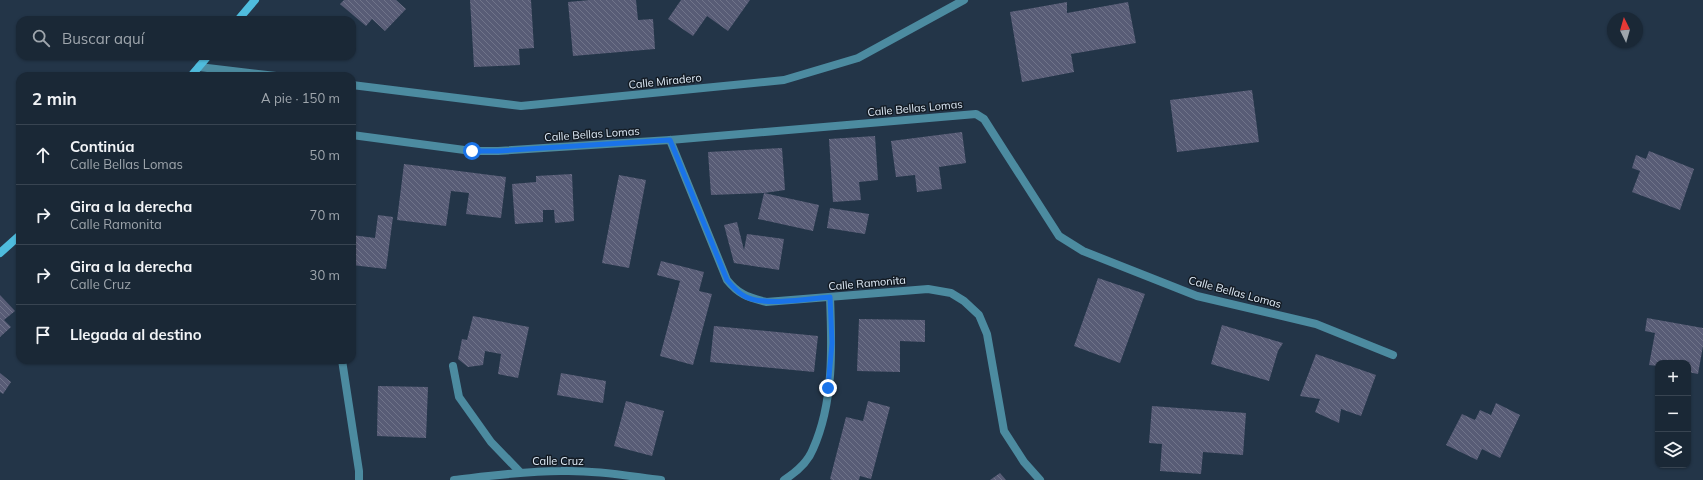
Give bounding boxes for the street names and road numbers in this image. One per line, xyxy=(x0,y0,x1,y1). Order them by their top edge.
street label: Calle Miradero xyxy=(628,70,702,92)
street label: Calle Bellas Lomas xyxy=(867,97,963,119)
street label: Calle Bellas Lomas xyxy=(544,124,640,144)
street label: Calle Ramonita xyxy=(828,273,906,293)
street label: Calle Bellas Lomas xyxy=(1187,273,1283,311)
street label: Calle Cruz xyxy=(532,454,584,468)

